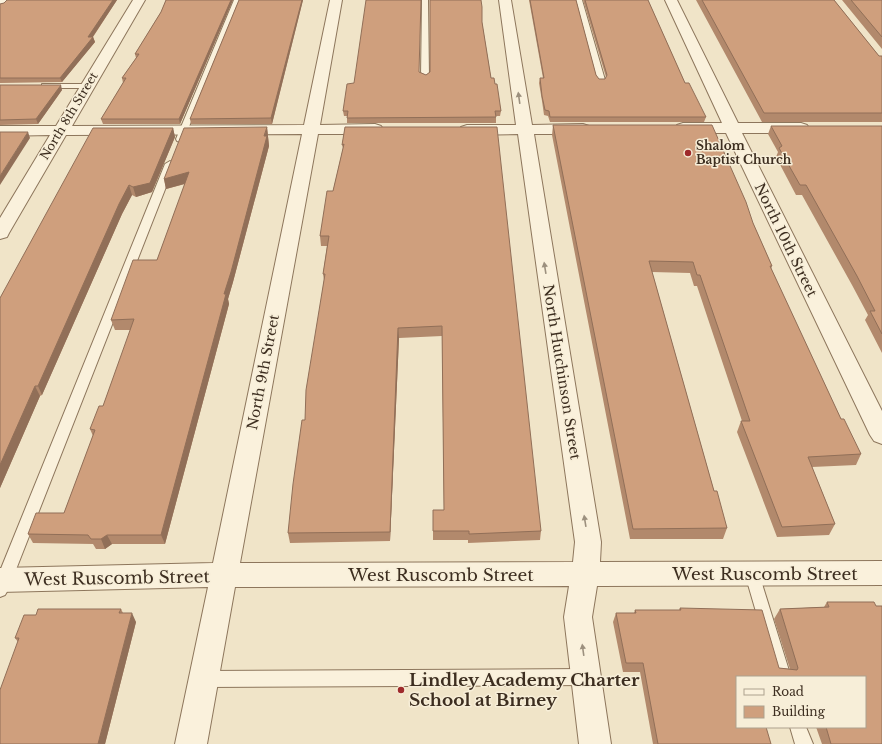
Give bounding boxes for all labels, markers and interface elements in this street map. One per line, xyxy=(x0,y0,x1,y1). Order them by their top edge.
street label: North 8th Street xyxy=(36,69,101,162)
one-way arrow xyxy=(516,92,522,104)
place label: Shalom Baptist Church xyxy=(696,138,792,167)
marker: Shalom Baptist Church xyxy=(683,148,693,158)
street label: North 10th Street xyxy=(751,180,822,300)
one-way arrow xyxy=(542,262,548,274)
street label: North Hutchinson Street xyxy=(539,283,585,462)
street label: North 9th Street xyxy=(243,312,283,431)
one-way arrow xyxy=(582,515,588,527)
street label: West Ruscomb Street xyxy=(671,564,858,585)
street label: West Ruscomb Street xyxy=(347,565,534,586)
street label: West Ruscomb Street xyxy=(23,566,211,591)
one-way arrow xyxy=(580,644,586,656)
place label: Lindley Academy Charter School at Birney xyxy=(409,670,640,711)
legend xyxy=(736,676,866,728)
text: Road xyxy=(772,684,804,699)
marker: Lindley Academy Charter School at Birney xyxy=(396,685,406,695)
text: Building xyxy=(772,704,826,719)

